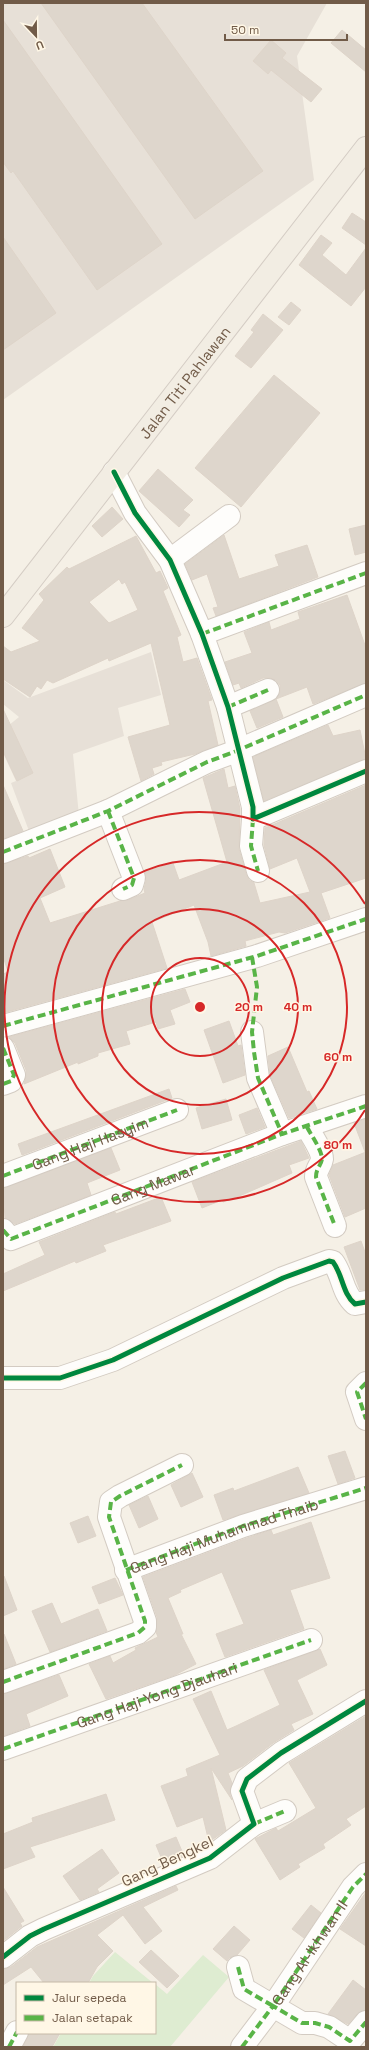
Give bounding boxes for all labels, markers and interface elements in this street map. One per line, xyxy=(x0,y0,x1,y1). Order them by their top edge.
north arrow xyxy=(16,16,56,56)
scale bar xyxy=(225,16,347,42)
text: 50 m xyxy=(231,22,259,38)
text: U xyxy=(34,37,46,53)
street label: Jalan Titi Pahlawan xyxy=(135,322,234,442)
text: 20 m xyxy=(235,999,263,1015)
text: 40 m xyxy=(284,999,312,1015)
centre of rings xyxy=(193,1000,207,1014)
text: 60 m xyxy=(324,1049,352,1065)
street label: Gang Haji Hasyim xyxy=(29,1112,151,1174)
text: 80 m xyxy=(324,1137,352,1153)
street label: Gang Mawar xyxy=(108,1159,198,1209)
street label: Gang Haji Muhammad Thaib xyxy=(127,1494,321,1577)
street label: Gang Haji Yong Djauhari xyxy=(74,1657,240,1732)
street label: Gang Bengkel xyxy=(118,1831,216,1891)
street label: Gang Al-Ikhwan II xyxy=(267,1896,351,2009)
legend xyxy=(16,1982,156,2034)
text: Jalur sepeda xyxy=(52,1990,127,2006)
text: Jalan setapak xyxy=(52,2010,133,2026)

